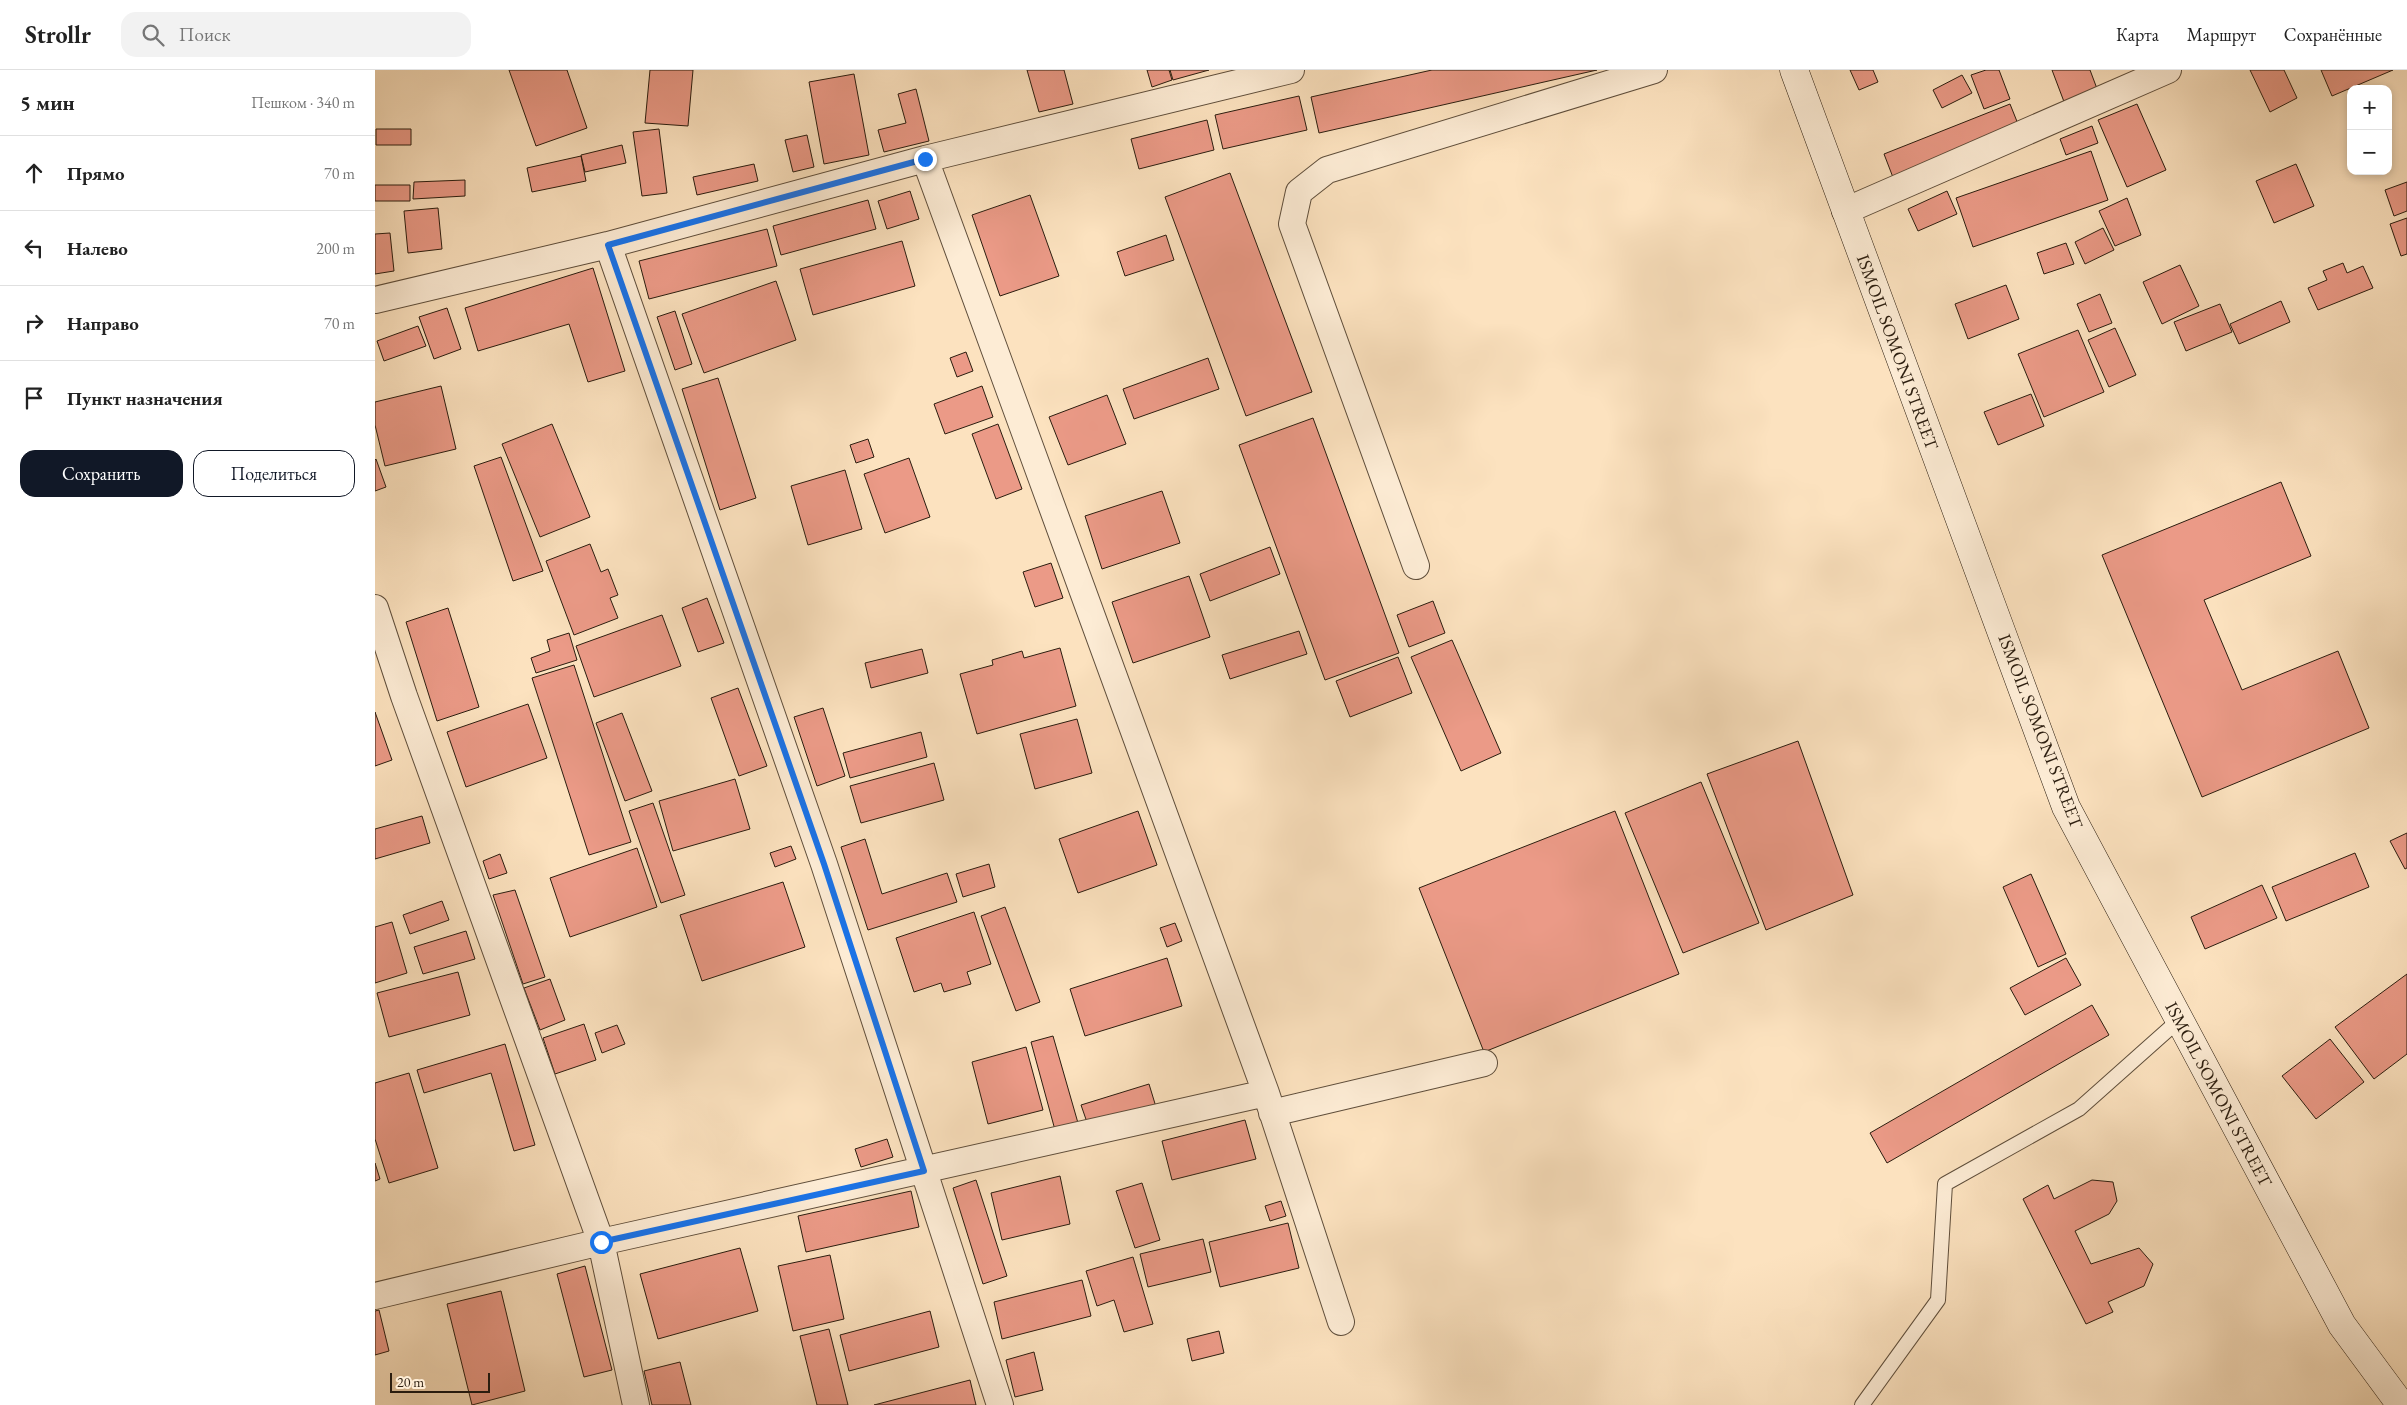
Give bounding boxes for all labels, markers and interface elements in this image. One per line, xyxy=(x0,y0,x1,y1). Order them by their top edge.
search box xyxy=(121,12,471,57)
text: Strollr xyxy=(25,19,91,50)
icon: search xyxy=(139,21,167,49)
text: Поиск xyxy=(179,22,231,47)
text: Карта xyxy=(2116,23,2159,46)
text: Маршрут xyxy=(2187,23,2256,46)
text: Сохранённые xyxy=(2284,23,2382,46)
map controls xyxy=(2347,85,2392,175)
button: + xyxy=(2347,85,2392,130)
text: 5 мин xyxy=(20,89,75,116)
text: Пешком · 340 m xyxy=(251,92,355,113)
button: − xyxy=(2347,130,2392,175)
route end xyxy=(914,148,937,171)
icon: ahead xyxy=(20,159,48,187)
text: Прямо xyxy=(67,161,125,186)
text: 70 m xyxy=(324,163,355,184)
icon: left xyxy=(20,234,48,262)
text: Налево xyxy=(67,236,128,261)
text: 200 m xyxy=(316,238,355,259)
street label: ISMOIL SOMONI STREET xyxy=(1852,251,1944,454)
icon: right xyxy=(20,309,48,337)
text: Направо xyxy=(67,311,139,336)
text: 70 m xyxy=(324,313,355,334)
icon: arrive xyxy=(20,384,48,412)
text: Пункт назначения xyxy=(67,386,223,411)
button: Сохранить xyxy=(20,450,183,497)
button: Поделиться xyxy=(193,450,355,497)
street label: ISMOIL SOMONI STREET xyxy=(1993,631,2089,832)
street label: ISMOIL SOMONI STREET xyxy=(2160,998,2278,1191)
route start xyxy=(590,1231,613,1254)
scale bar xyxy=(390,1370,490,1393)
text: 20 m xyxy=(397,1373,424,1391)

